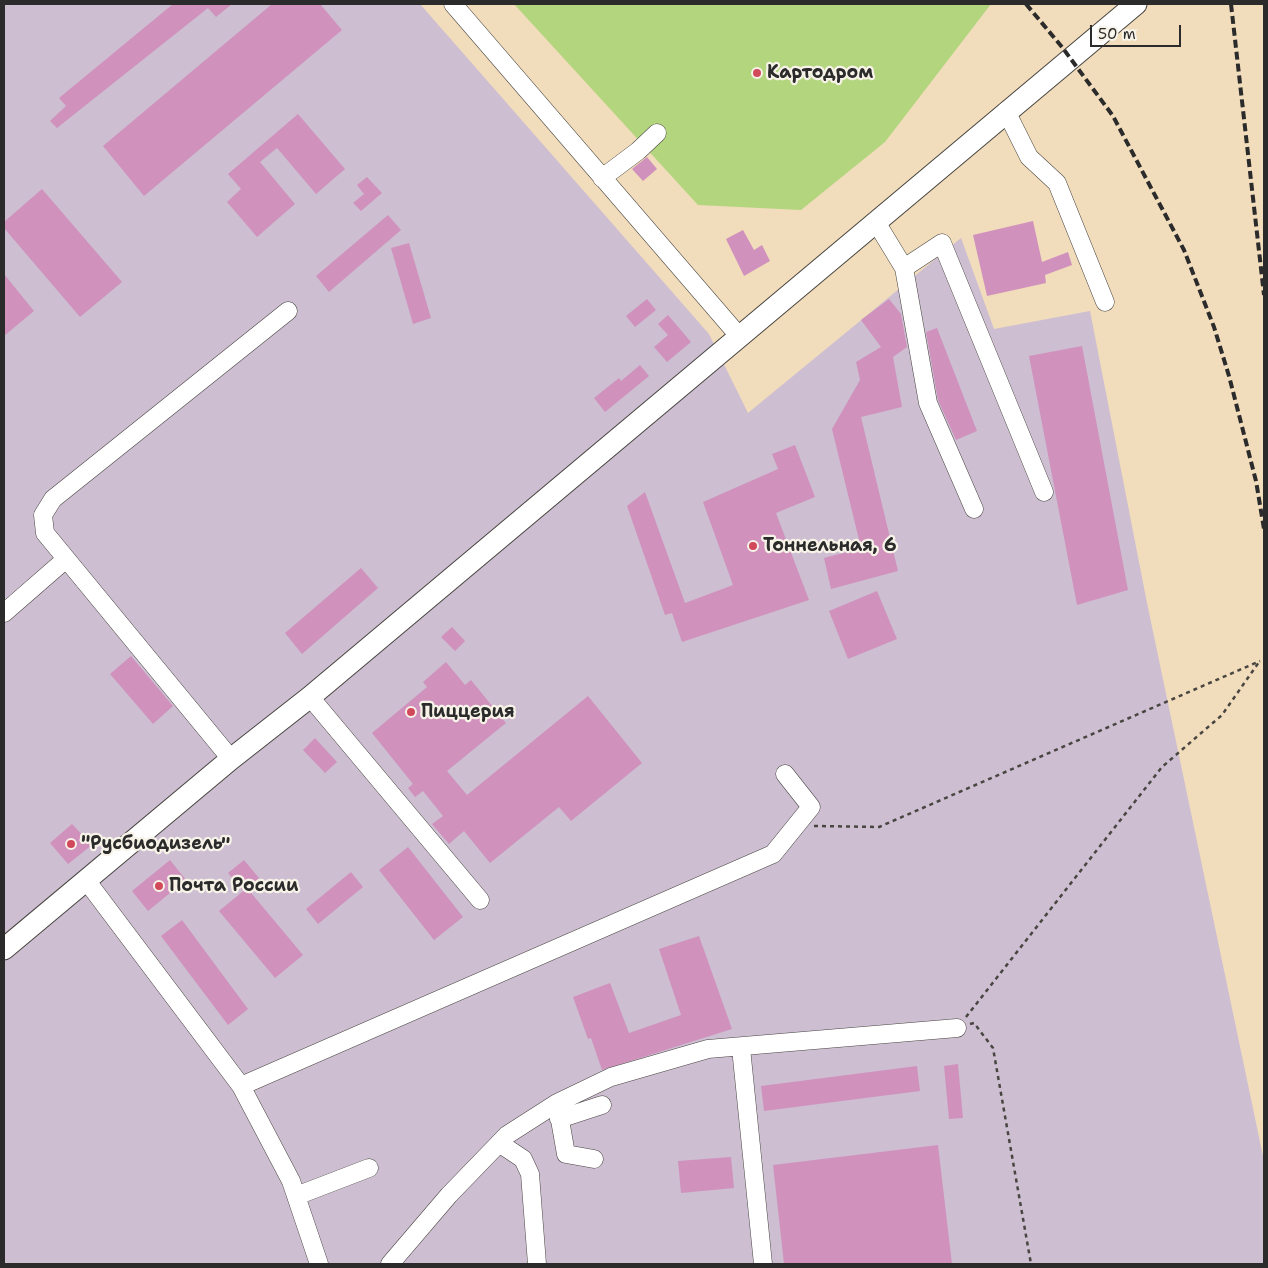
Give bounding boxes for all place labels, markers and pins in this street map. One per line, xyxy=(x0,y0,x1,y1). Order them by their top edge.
place label: Картодром xyxy=(767,62,873,84)
marker: Картодром xyxy=(751,67,763,79)
place label: Тоннельная, 6 xyxy=(763,535,897,557)
marker: Тоннельная, 6 xyxy=(747,540,759,552)
place label: Пиццерия xyxy=(421,701,515,723)
marker: Пиццерия xyxy=(405,706,417,718)
place label: "Русбиодизель" xyxy=(81,833,231,855)
marker: "Русбиодизель" xyxy=(65,838,77,850)
place label: Почта России xyxy=(169,875,298,897)
marker: Почта России xyxy=(153,880,165,892)

